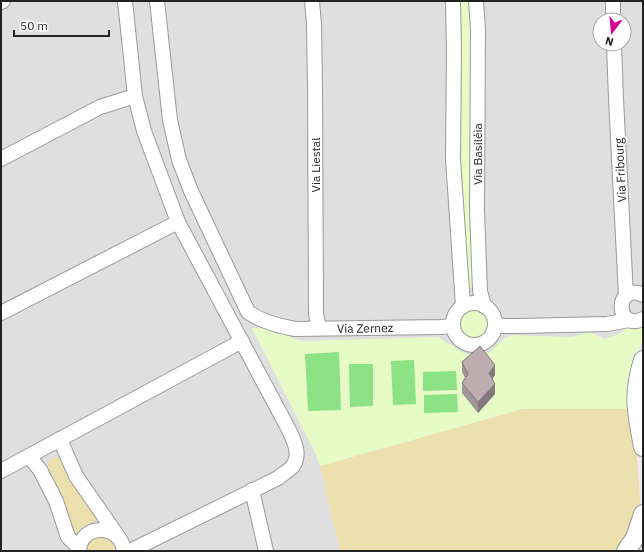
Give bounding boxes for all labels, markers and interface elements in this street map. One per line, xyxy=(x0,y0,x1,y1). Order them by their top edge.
scale bar xyxy=(14,12,109,38)
north arrow xyxy=(592,12,632,52)
text: 50 m xyxy=(20,18,48,33)
text: N xyxy=(603,34,615,49)
street label: Via Basiléia xyxy=(470,122,485,185)
street label: Via Fribourg xyxy=(611,137,629,203)
street label: Via Liestal xyxy=(308,138,323,192)
street label: Via Zernez xyxy=(337,320,394,336)

